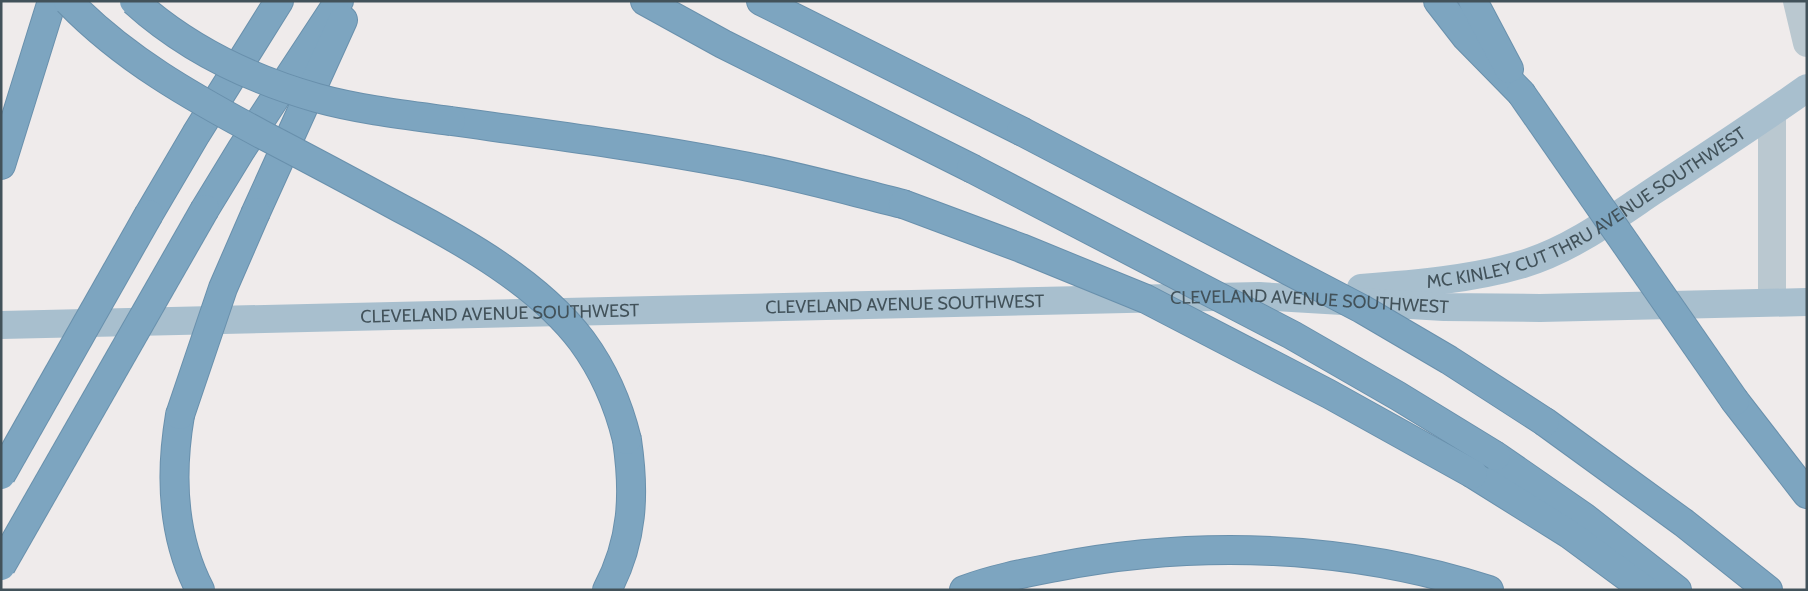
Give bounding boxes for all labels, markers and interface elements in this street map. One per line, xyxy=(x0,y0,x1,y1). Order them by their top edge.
street label: MC KINLEY CUT THRU AVENUE SOUTHWEST xyxy=(1425,122,1750,293)
street label: CLEVELAND AVENUE SOUTHWEST xyxy=(1170,285,1450,318)
street label: CLEVELAND AVENUE SOUTHWEST xyxy=(765,290,1045,318)
street label: CLEVELAND AVENUE SOUTHWEST xyxy=(360,299,640,328)

